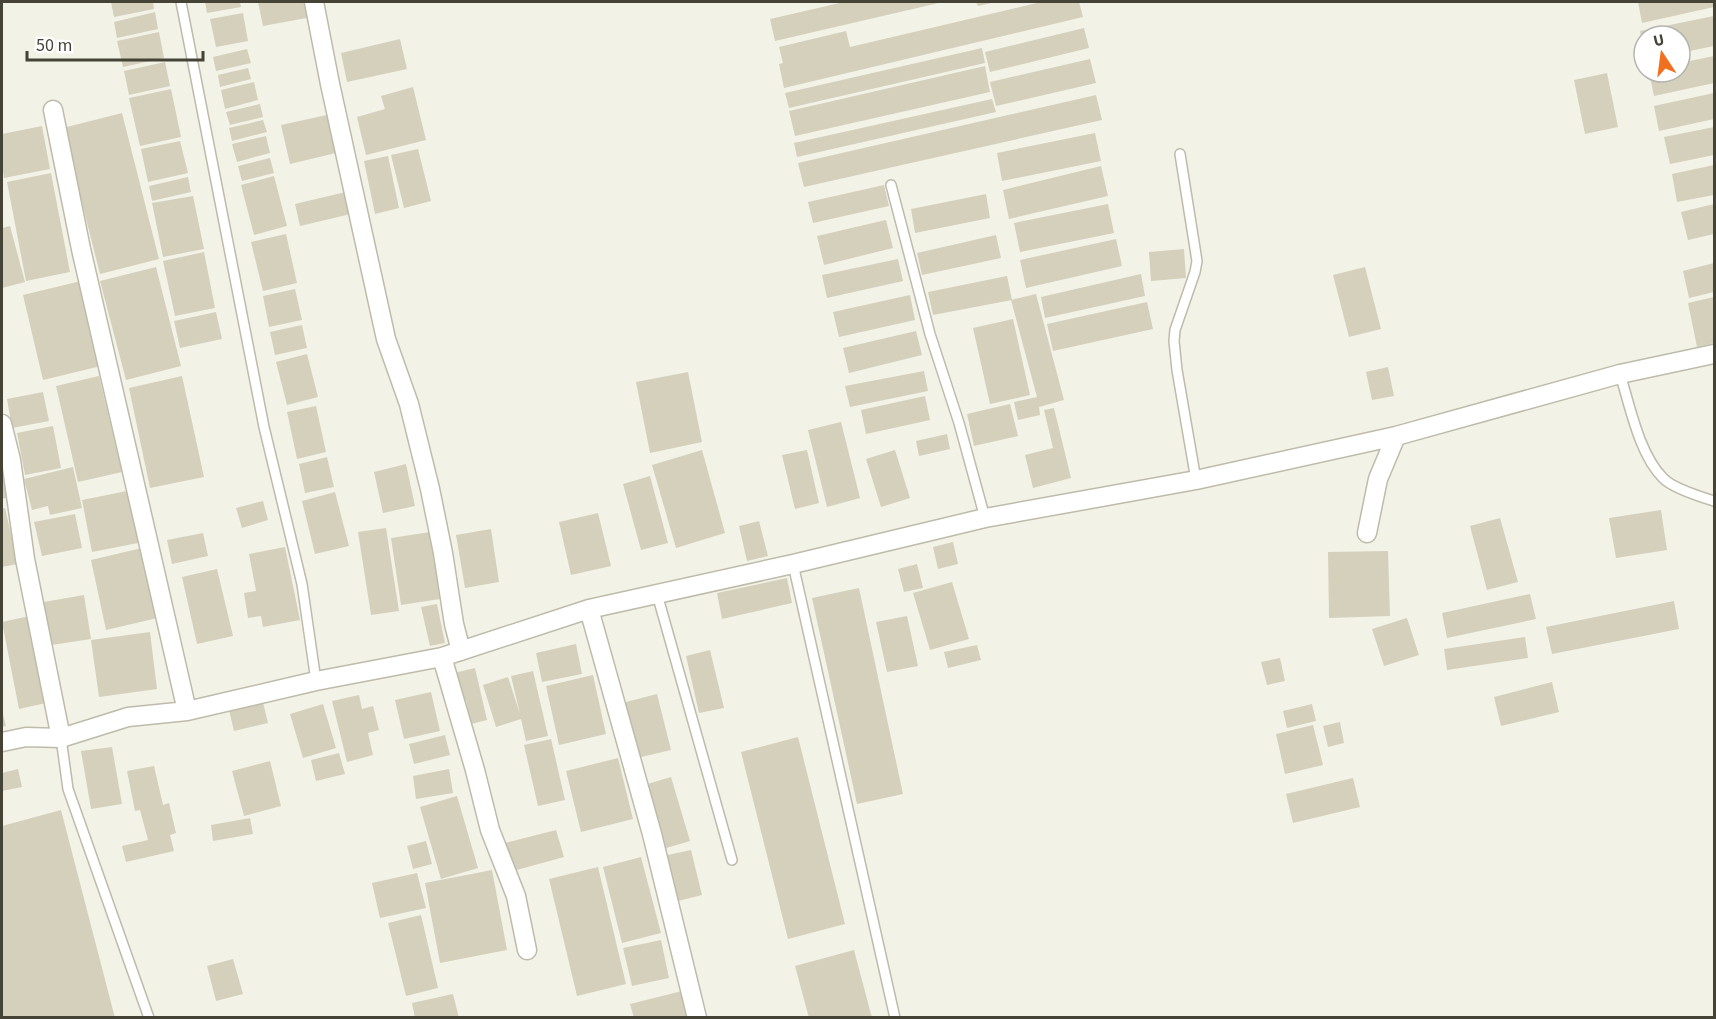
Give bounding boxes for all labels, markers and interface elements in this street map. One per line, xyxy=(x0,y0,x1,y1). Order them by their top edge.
scale bar xyxy=(27,24,202,62)
north arrow xyxy=(1632,24,1692,84)
text: U xyxy=(1651,28,1667,52)
text: 50 m xyxy=(36,33,72,58)

